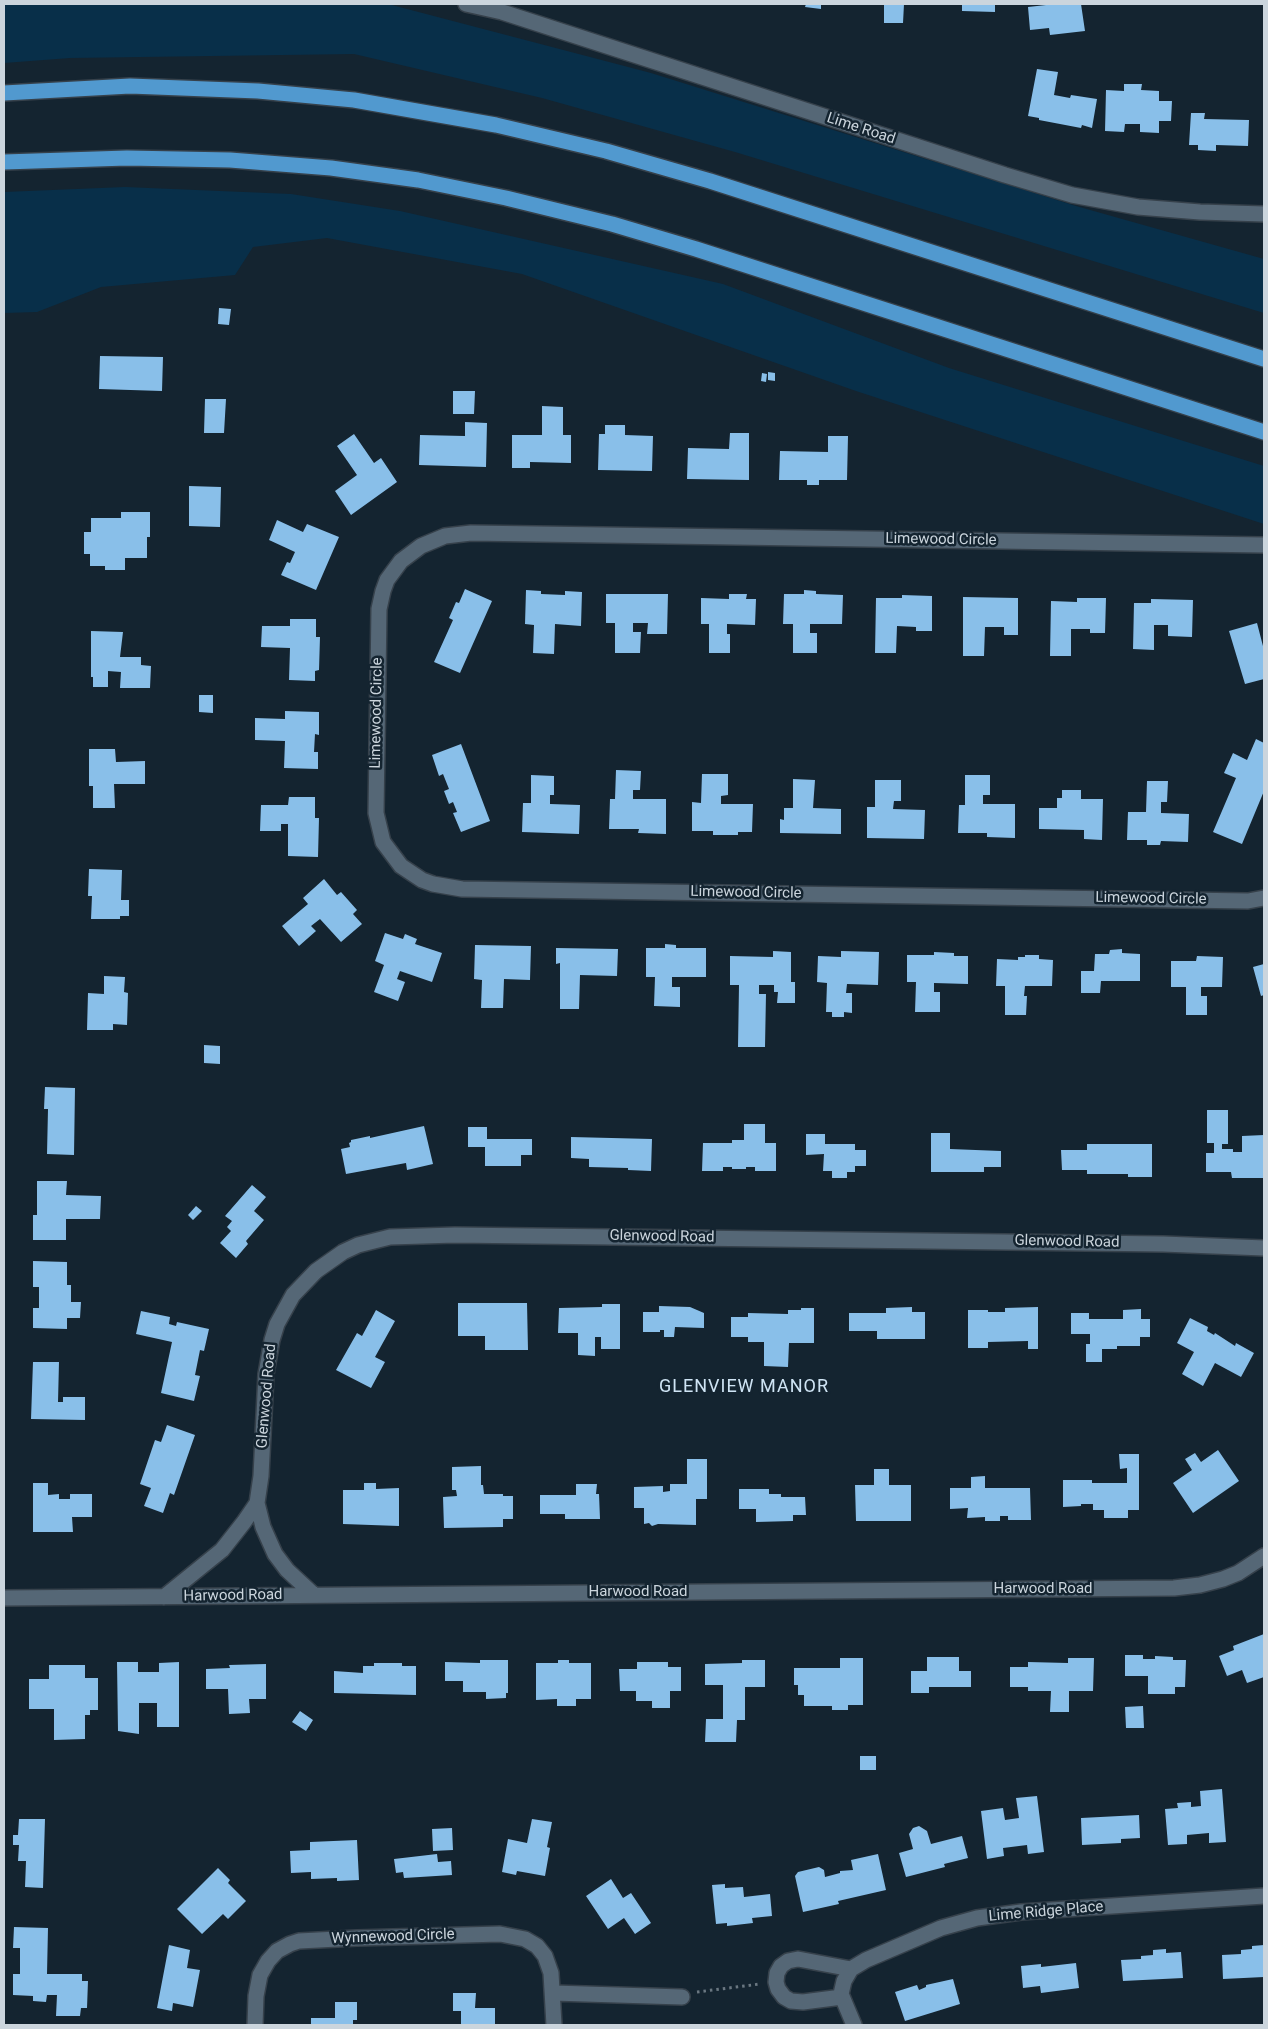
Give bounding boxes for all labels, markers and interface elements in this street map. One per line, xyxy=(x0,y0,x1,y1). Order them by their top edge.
street label: Lime Road xyxy=(824,109,898,149)
street label: Limewood Circle xyxy=(885,530,997,550)
street label: Limewood Circle xyxy=(367,657,387,769)
street label: Limewood Circle xyxy=(690,883,802,903)
street label: Limewood Circle xyxy=(1095,889,1207,909)
street label: Glenwood Road xyxy=(609,1227,715,1247)
street label: Glenwood Road xyxy=(1014,1232,1120,1252)
street label: Glenwood Road xyxy=(253,1343,281,1449)
district label: GLENVIEW MANOR xyxy=(657,1376,831,1398)
street label: Harwood Road xyxy=(993,1580,1093,1598)
street label: Harwood Road xyxy=(588,1583,688,1601)
street label: Harwood Road xyxy=(183,1586,283,1606)
street label: Lime Ridge Place xyxy=(988,1898,1104,1926)
street label: Wynnewood Circle xyxy=(331,1926,455,1948)

